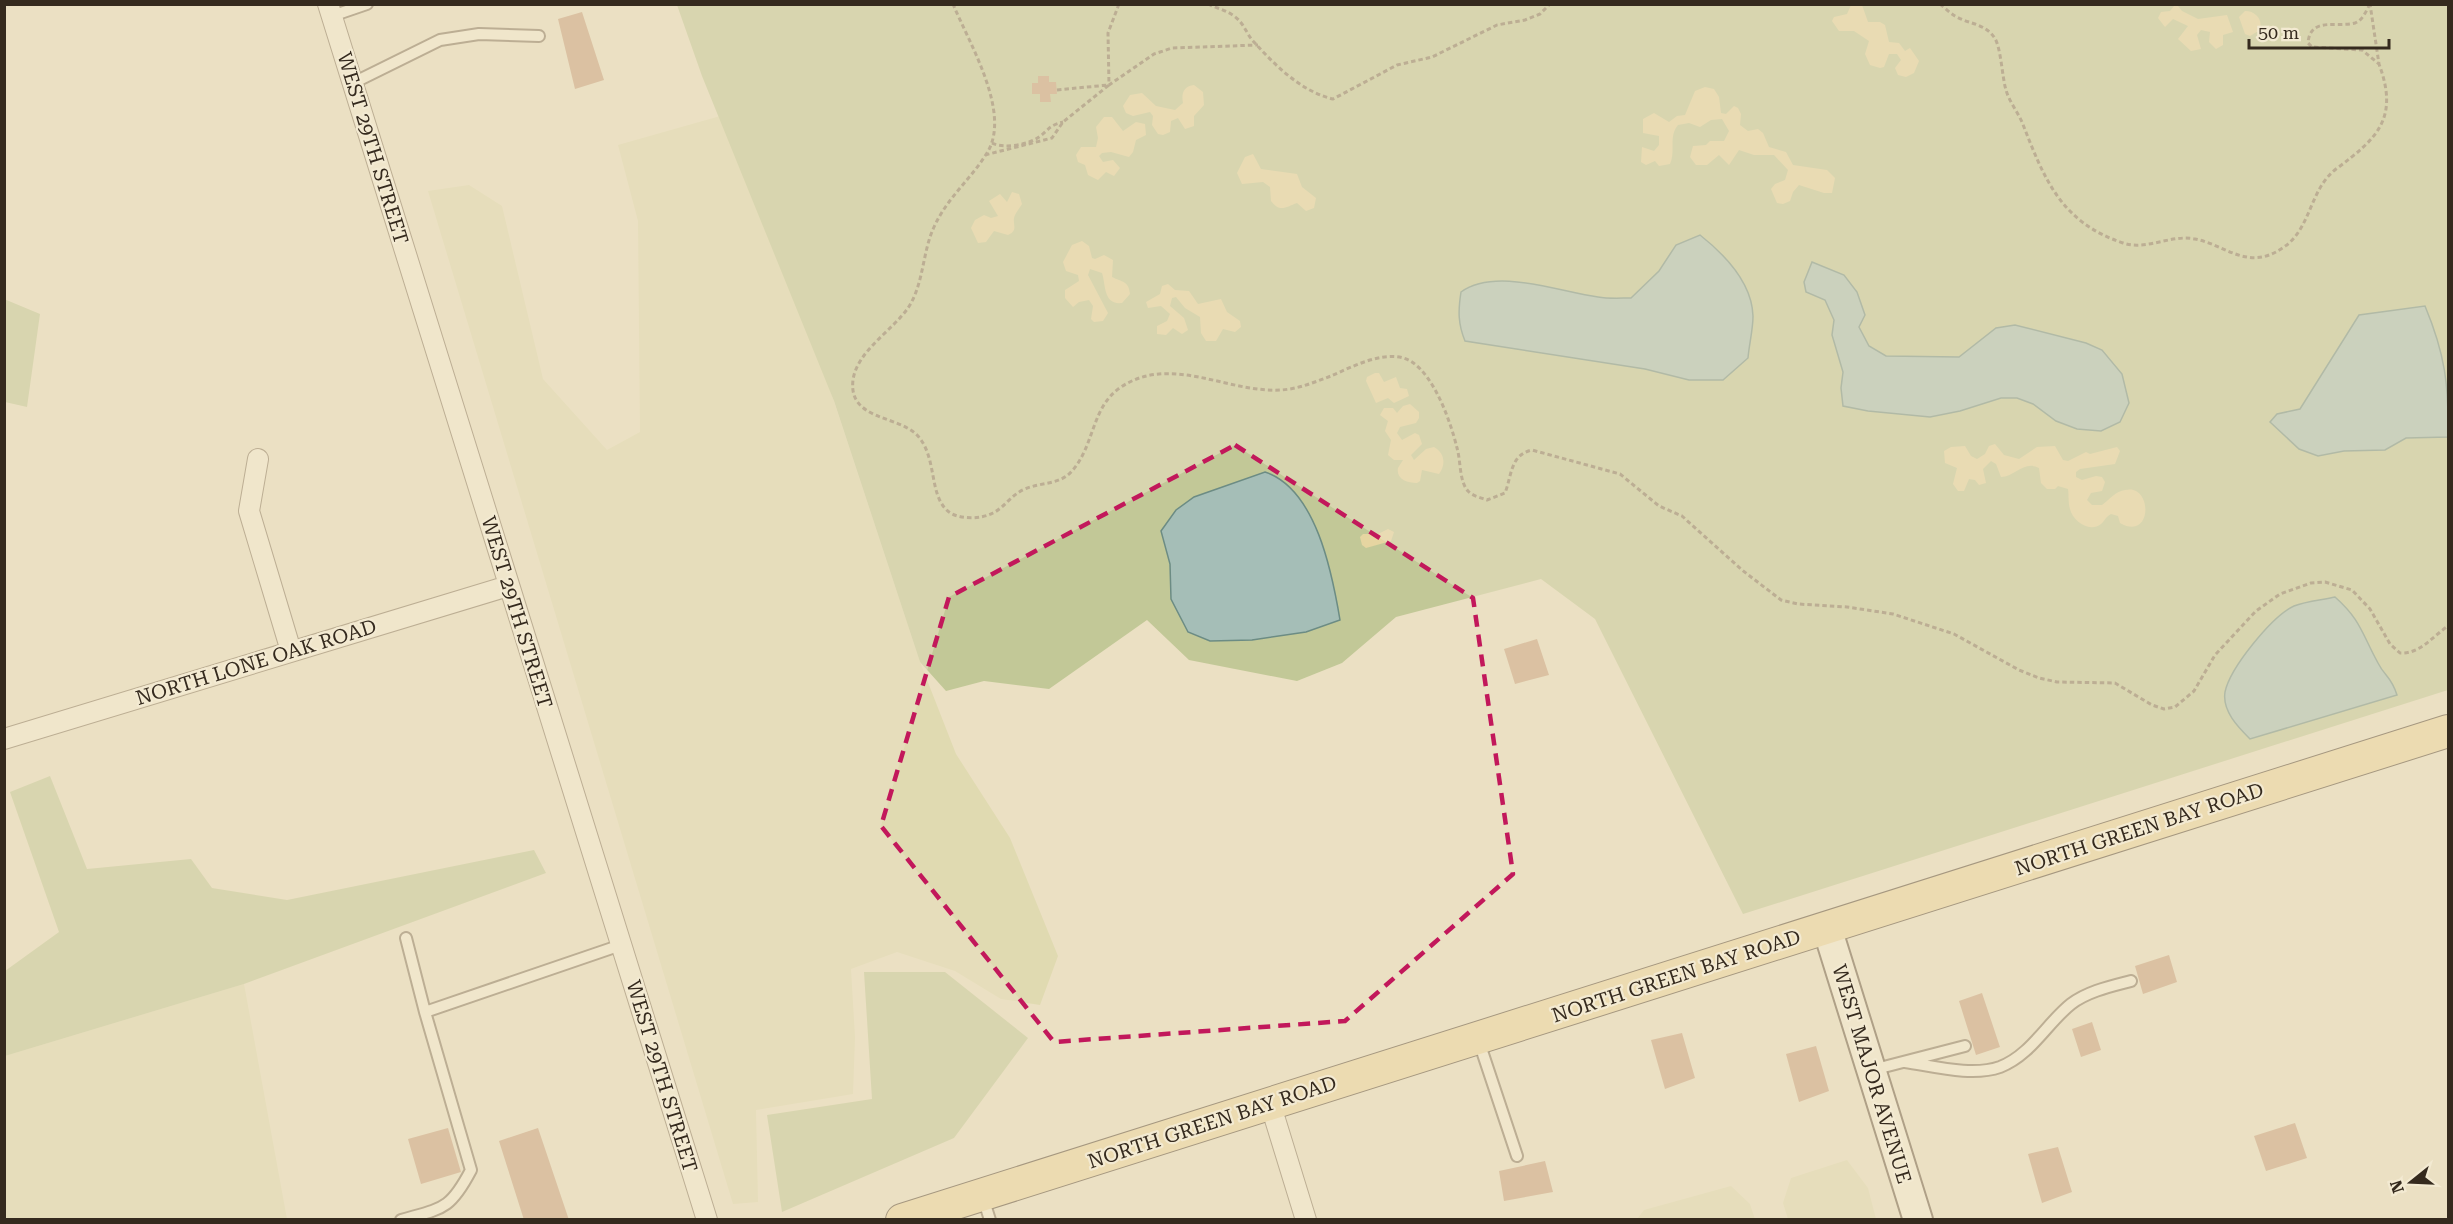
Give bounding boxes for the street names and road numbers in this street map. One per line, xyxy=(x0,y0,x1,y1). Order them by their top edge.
street label: WEST 29TH STREET xyxy=(332,49,414,247)
street label: WEST 29TH STREET xyxy=(476,513,558,711)
street label: NORTH LONE OAK ROAD xyxy=(133,614,379,710)
street label: NORTH GREEN BAY ROAD xyxy=(2012,777,2266,881)
street label: NORTH GREEN BAY ROAD xyxy=(1549,924,1803,1028)
street label: WEST MAJOR AVENUE xyxy=(1827,962,1917,1186)
street label: WEST 29TH STREET xyxy=(621,977,703,1175)
street label: NORTH GREEN BAY ROAD xyxy=(1085,1070,1339,1174)

